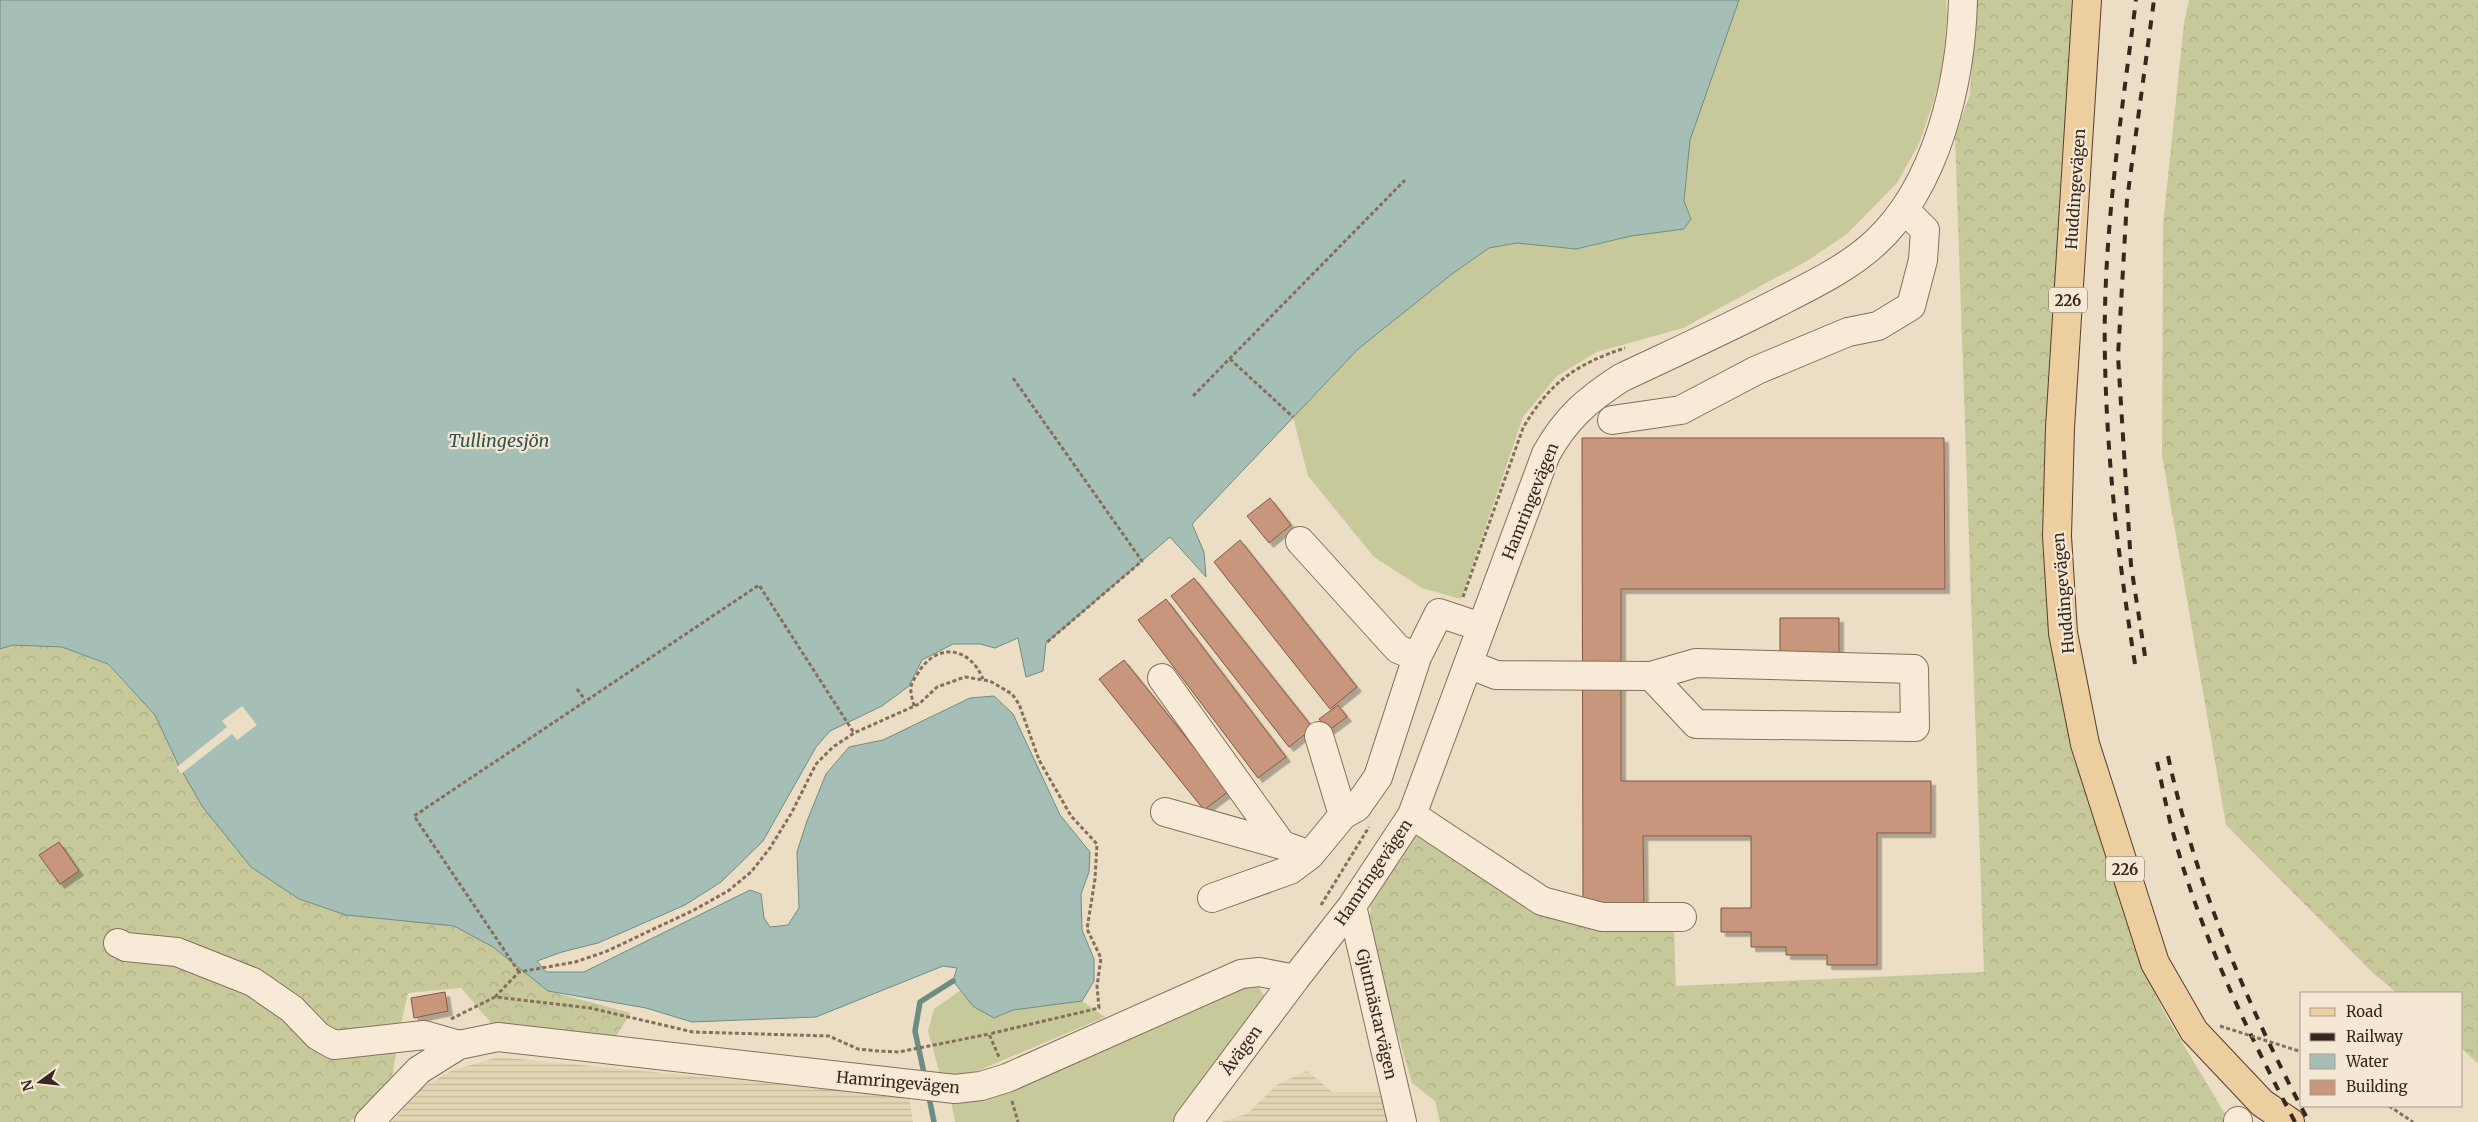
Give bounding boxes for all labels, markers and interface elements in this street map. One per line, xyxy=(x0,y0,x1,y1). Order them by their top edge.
street label: Huddingevägen xyxy=(2061,127,2089,250)
road number: 226 xyxy=(2049,288,2087,312)
water label: Tullingesjön xyxy=(449,429,549,452)
street label: Hamringevägen xyxy=(1497,439,1563,562)
street label: Huddingevägen xyxy=(2048,531,2078,654)
street label: Hamringevägen xyxy=(1330,815,1416,929)
road number: 226 xyxy=(2106,856,2144,882)
street label: Gjutmästarvägen xyxy=(1352,947,1402,1082)
legend xyxy=(2300,992,2463,1107)
text: Road xyxy=(2346,1002,2382,1021)
street label: Åvägen xyxy=(1215,1020,1266,1079)
text: Railway xyxy=(2346,1027,2403,1046)
text: Water xyxy=(2345,1052,2389,1071)
north arrow xyxy=(15,1057,65,1107)
street label: Hamringevägen xyxy=(835,1067,961,1097)
text: Building xyxy=(2346,1077,2408,1096)
text: N xyxy=(17,1078,38,1093)

